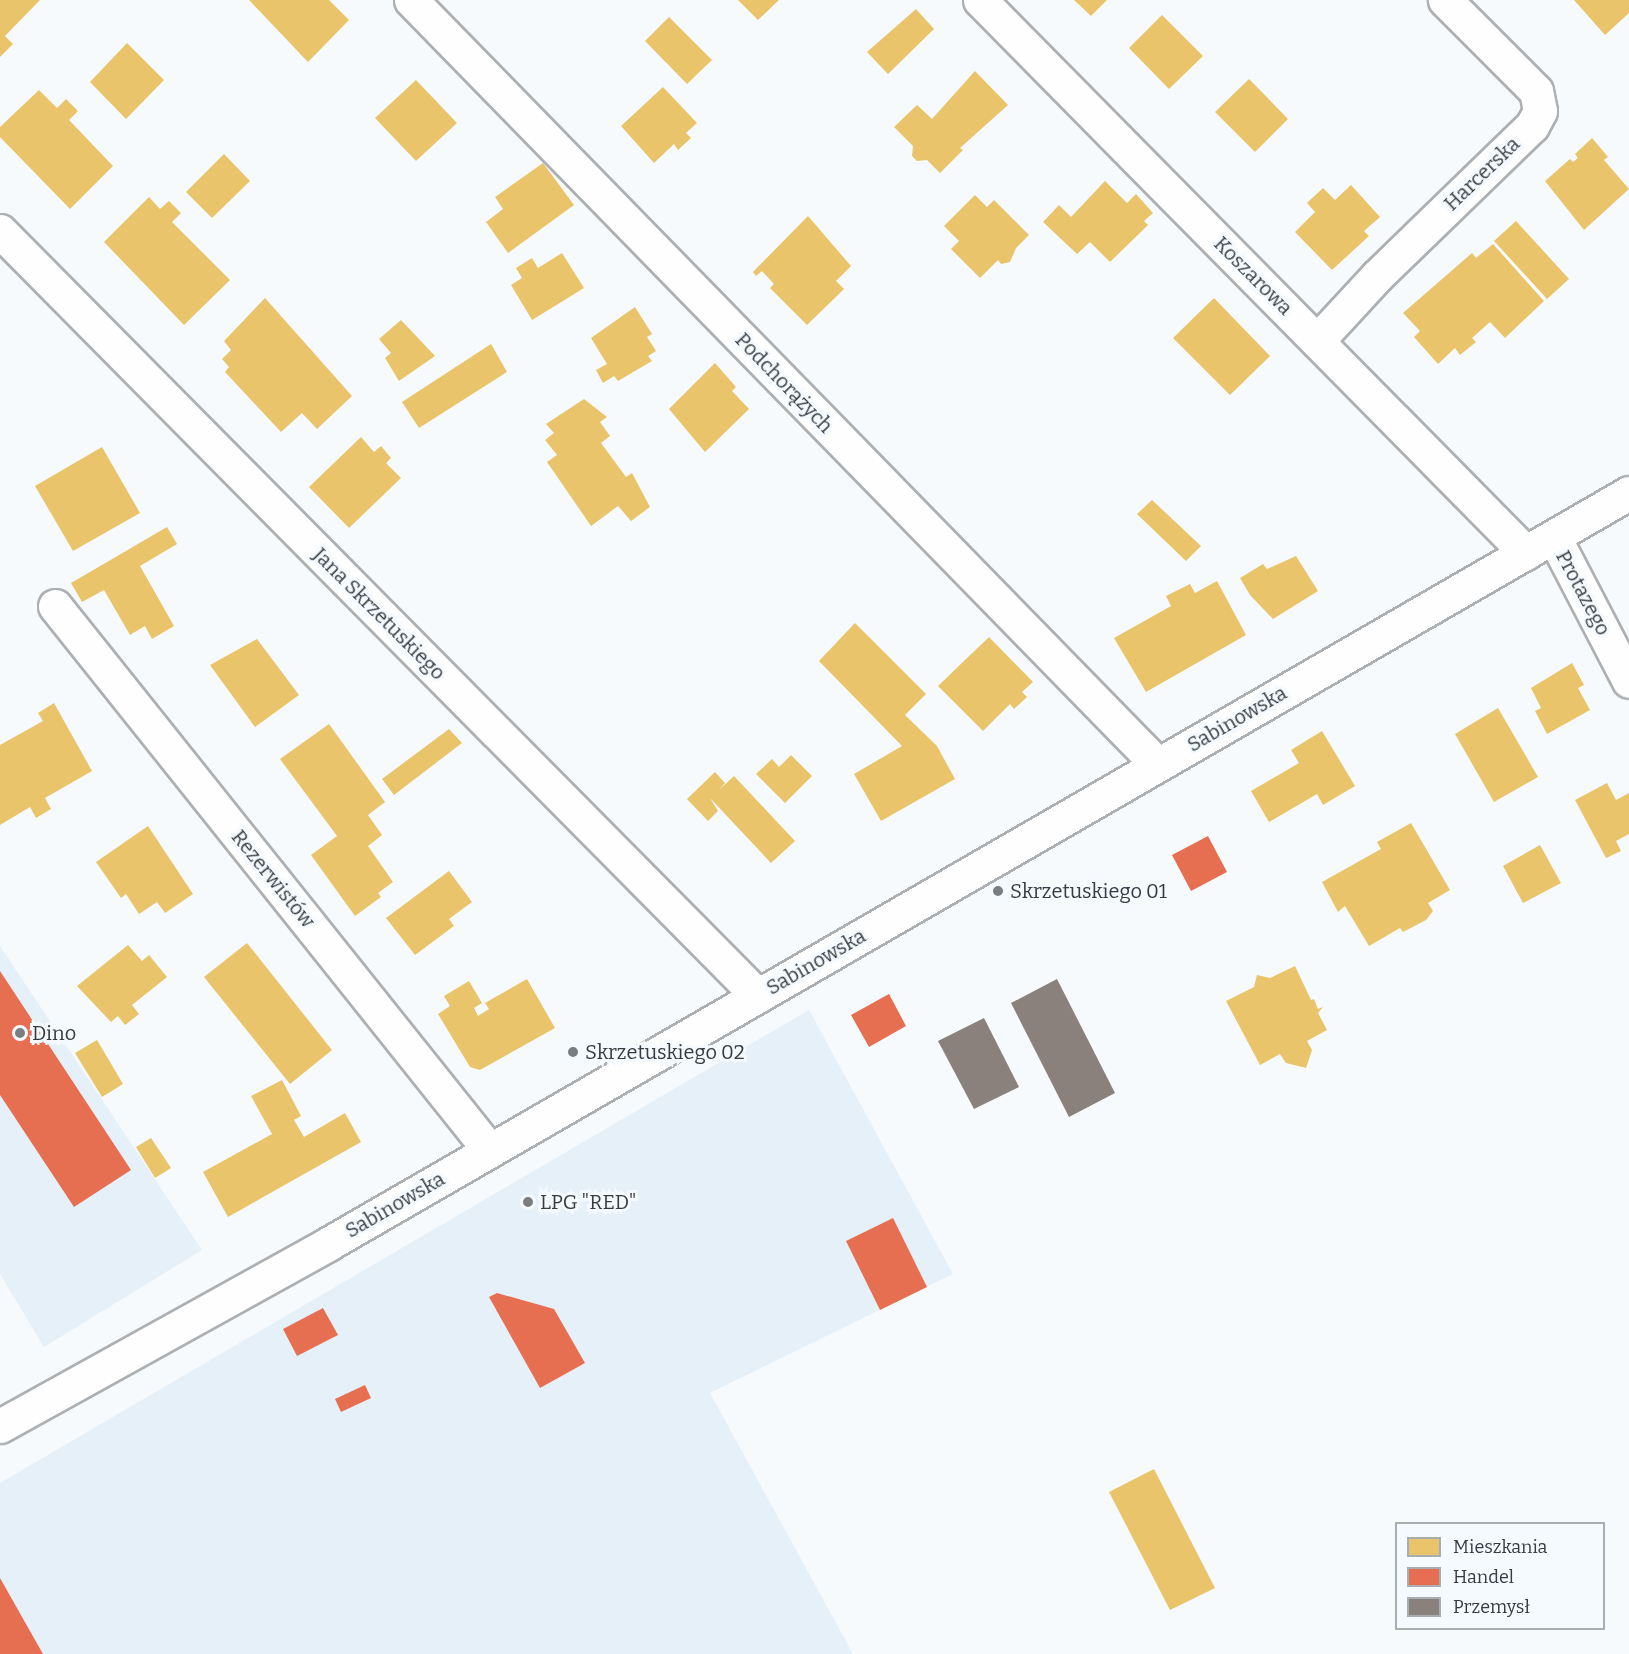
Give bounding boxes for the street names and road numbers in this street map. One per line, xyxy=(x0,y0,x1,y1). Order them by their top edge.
street label: Harcerska xyxy=(1439,132,1525,216)
street label: Koszarowa xyxy=(1209,232,1297,320)
street label: Podchorążych xyxy=(730,328,838,438)
street label: Jana Skrzetuskiego xyxy=(308,543,450,685)
street label: Protazego xyxy=(1551,547,1615,639)
street label: Sabinowska xyxy=(1183,681,1291,757)
street label: Rezerwistów xyxy=(226,825,320,933)
street label: Sabinowska xyxy=(762,924,870,1000)
street label: Sabinowska xyxy=(341,1167,449,1243)

